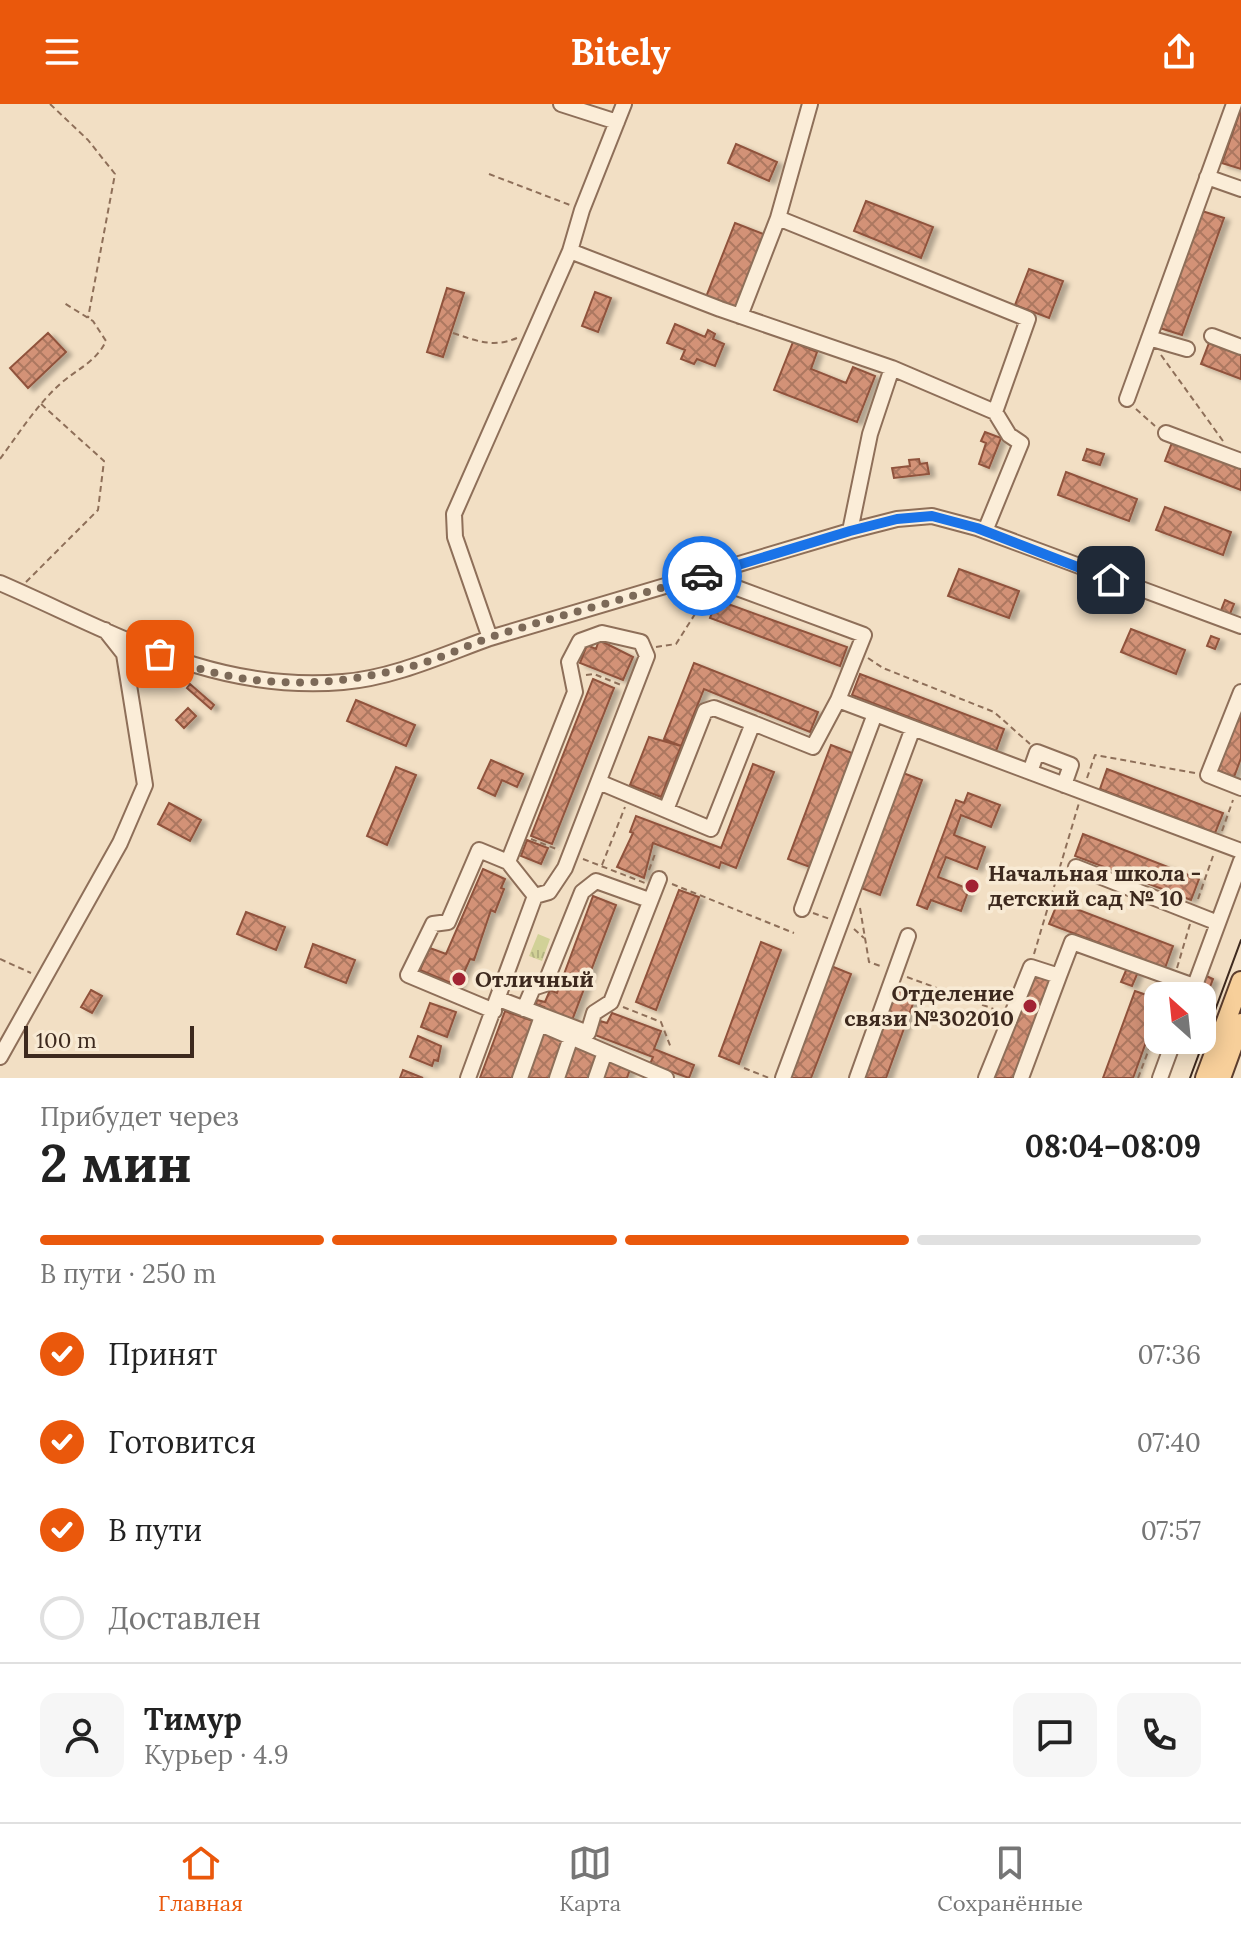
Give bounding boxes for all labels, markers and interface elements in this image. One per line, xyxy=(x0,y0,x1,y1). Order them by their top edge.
text: Bitely xyxy=(570,29,671,75)
icon: menu xyxy=(40,30,84,74)
icon: share xyxy=(1157,30,1201,74)
courier xyxy=(662,536,742,616)
pin xyxy=(1077,546,1145,614)
icon: car xyxy=(680,554,724,598)
icon: home xyxy=(1089,558,1133,602)
pin xyxy=(126,620,194,688)
icon: bag xyxy=(138,632,182,676)
place label: Начальная школа - детский сад № 10 xyxy=(988,859,1201,912)
marker: Начальная школа - детский сад № 10 xyxy=(963,877,981,895)
place label: Отличный xyxy=(475,965,594,993)
marker: Отличный xyxy=(450,970,468,988)
place label: Отделение связи №302010 xyxy=(844,979,1014,1032)
north arrow xyxy=(1144,982,1216,1054)
map controls xyxy=(1144,982,1216,1054)
marker: Отделение связи №302010 xyxy=(1021,997,1039,1015)
scale bar xyxy=(24,1022,194,1058)
text: 100 m xyxy=(36,1026,97,1054)
text: Прибудет через xyxy=(40,1100,239,1133)
text: 08:04–08:09 xyxy=(1025,1127,1201,1165)
text: 2 мин xyxy=(40,1130,192,1196)
text: В пути · 250 m xyxy=(40,1257,216,1290)
icon: check xyxy=(40,1332,84,1376)
text: Принят xyxy=(108,1335,217,1373)
text: 07:36 xyxy=(1137,1338,1201,1371)
icon: check xyxy=(40,1420,84,1464)
text: Готовится xyxy=(108,1423,256,1461)
text: 07:40 xyxy=(1137,1426,1201,1459)
icon: check xyxy=(40,1508,84,1552)
text: В пути xyxy=(108,1511,202,1549)
text: 07:57 xyxy=(1141,1514,1201,1547)
text: Доставлен xyxy=(108,1599,261,1637)
button: person xyxy=(40,1693,124,1777)
button: chat xyxy=(1013,1693,1097,1777)
button: phone xyxy=(1117,1693,1201,1777)
text: Тимур xyxy=(144,1700,242,1738)
text: Курьер · 4.9 xyxy=(144,1738,289,1771)
tab: Главная xyxy=(158,1841,243,1917)
tab: Карта xyxy=(559,1841,621,1917)
tab: Сохранённые xyxy=(937,1841,1083,1917)

